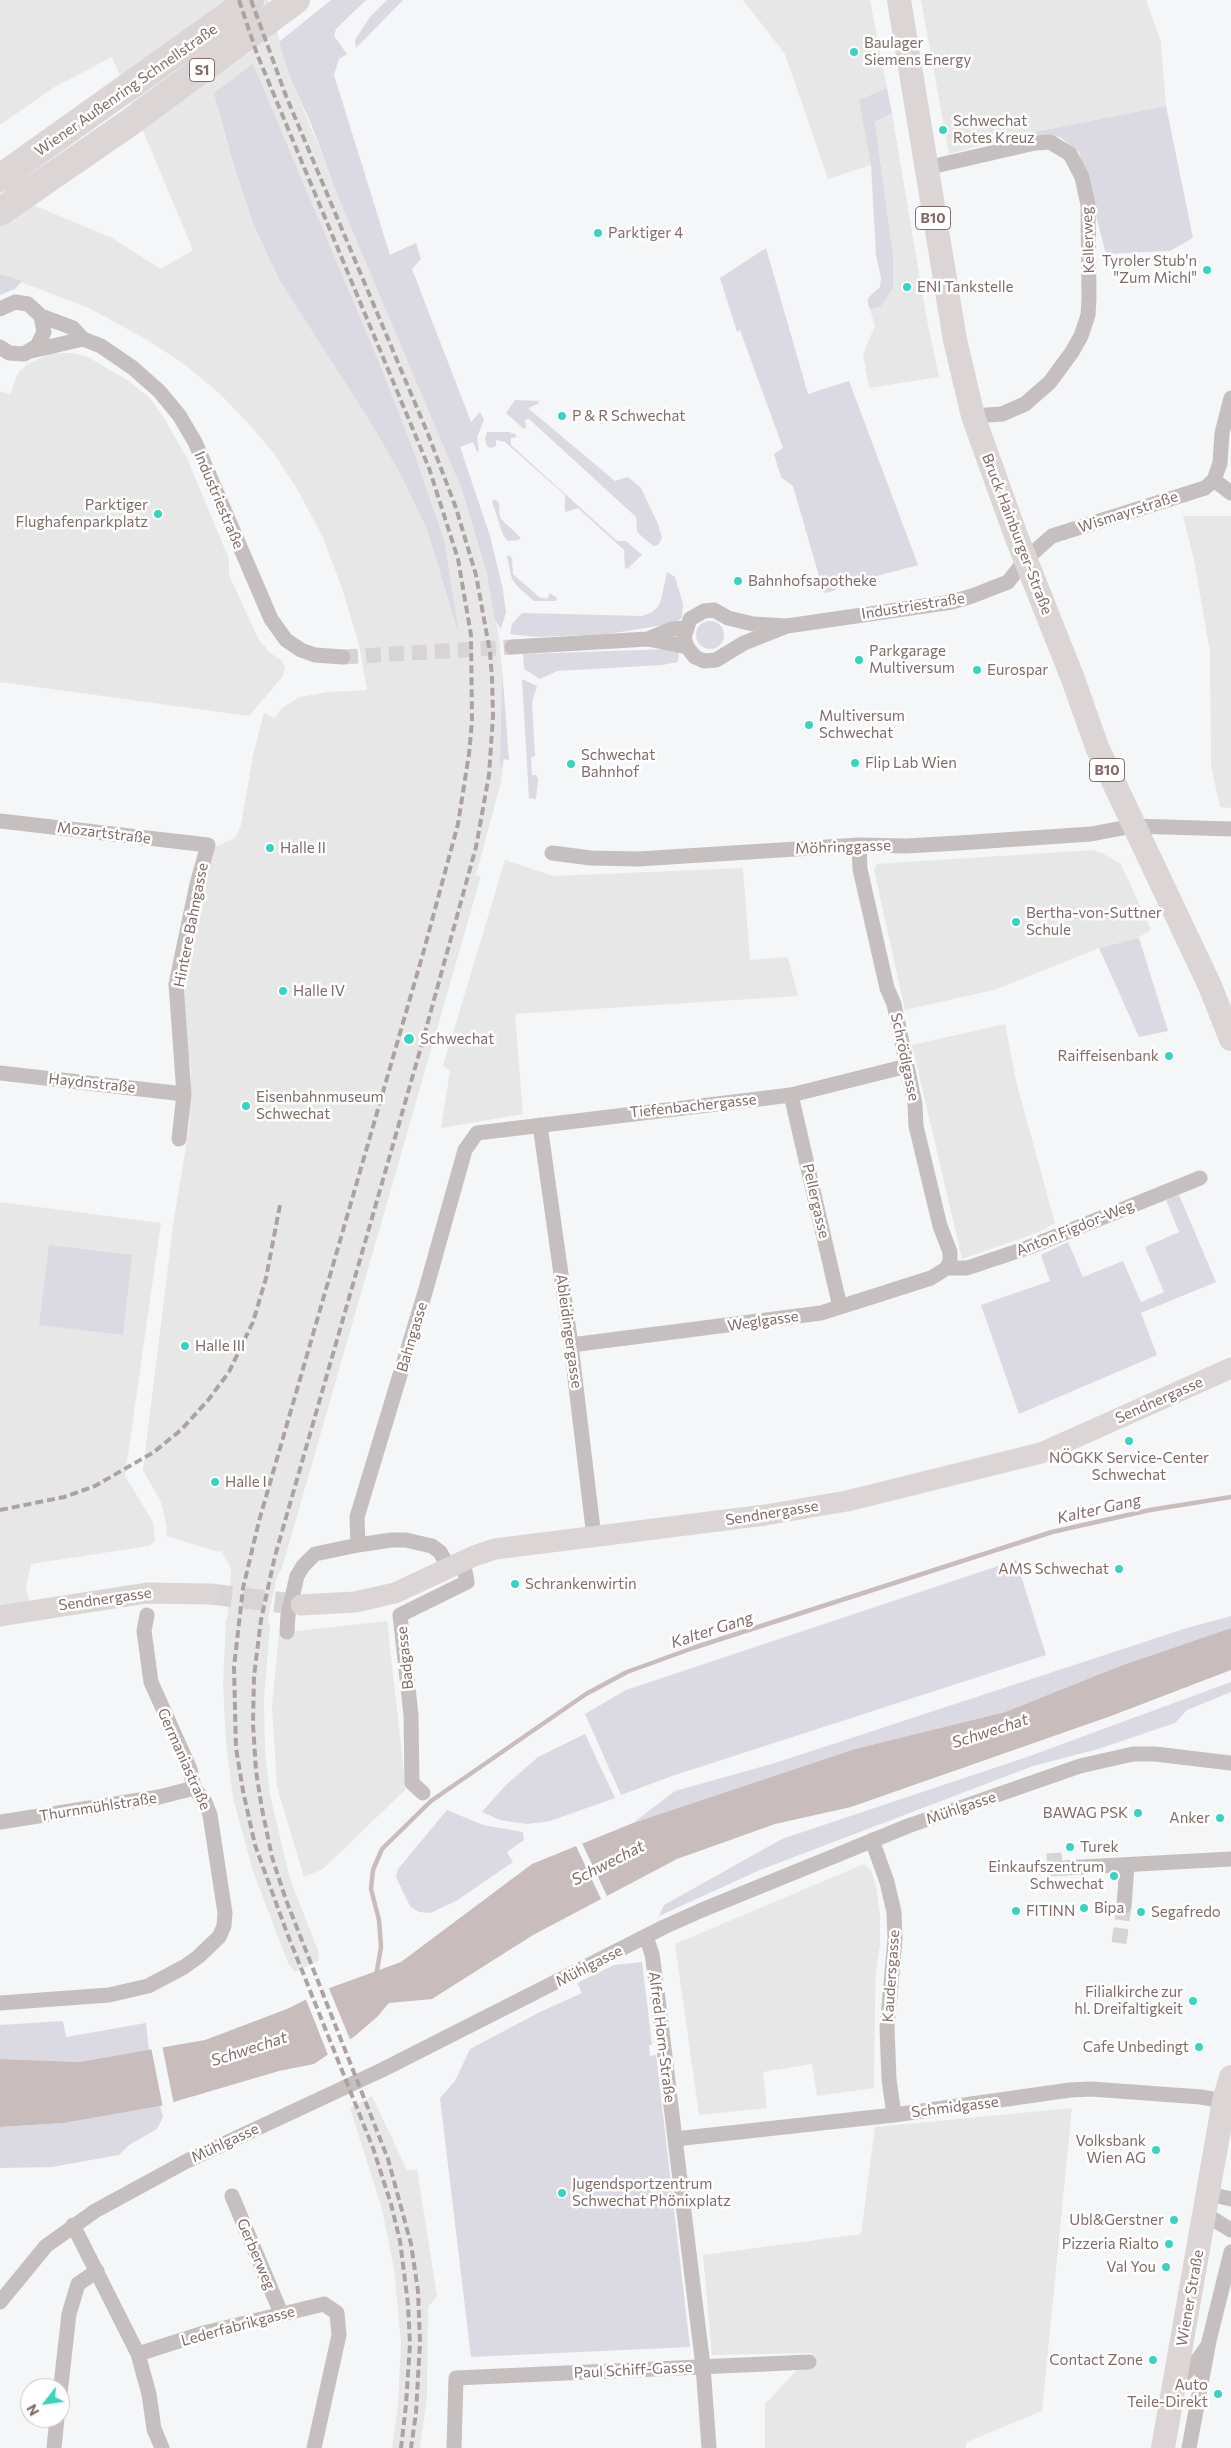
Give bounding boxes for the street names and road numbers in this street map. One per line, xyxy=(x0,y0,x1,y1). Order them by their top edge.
street label: Wiener Außenring Schnellstraße xyxy=(31,20,221,160)
road number: S1 xyxy=(190,58,214,82)
street label: Kellerweg xyxy=(1078,206,1098,274)
road number: B10 xyxy=(916,207,950,230)
street label: Industriestraße xyxy=(190,449,248,551)
street label: Bruck Hainburger-Straße xyxy=(978,451,1056,617)
street label: Wismayrstraße xyxy=(1076,487,1180,537)
street label: Industriestraße xyxy=(860,589,966,623)
road number: B10 xyxy=(1090,758,1124,782)
street label: Mozartstraße xyxy=(56,818,152,848)
street label: Möhringgasse xyxy=(795,836,891,858)
street label: Hintere Bahngasse xyxy=(170,861,212,989)
street label: Schrödlgasse xyxy=(887,1011,923,1103)
street label: Haydnstraße xyxy=(48,1069,136,1097)
street label: Tiefenbachergasse xyxy=(629,1090,757,1122)
street label: Pellergasse xyxy=(799,1162,833,1240)
street label: Anton Figdor-Weg xyxy=(1014,1196,1136,1260)
street label: Ableidingergasse xyxy=(552,1273,586,1389)
street label: Bahngasse xyxy=(393,1300,431,1374)
street label: Weglgasse xyxy=(726,1307,800,1335)
street label: Sendnergasse xyxy=(1112,1373,1206,1427)
street label: Sendnergasse xyxy=(724,1497,820,1529)
street label: Sendnergasse xyxy=(57,1584,153,1614)
street label: Badgasse xyxy=(393,1625,417,1691)
street label: Germaniastraße xyxy=(153,1705,215,1813)
street label: Mühlgasse xyxy=(924,1788,998,1828)
street label: Thurnmühlstraße xyxy=(38,1789,158,1825)
street label: Kaudersgasse xyxy=(879,1929,903,2023)
street label: Mühlgasse xyxy=(553,1942,625,1990)
street label: Alfred Horn-Straße xyxy=(645,1970,679,2104)
street label: Schmidgasse xyxy=(910,2093,1000,2121)
street label: Mühlgasse xyxy=(188,2120,262,2166)
street label: Gerberweg xyxy=(233,2216,279,2292)
street label: Wiener Straße xyxy=(1173,2248,1207,2348)
street label: Lederfabrikgasse xyxy=(179,2302,297,2350)
street label: Paul Schiff-Gasse xyxy=(573,2358,693,2382)

